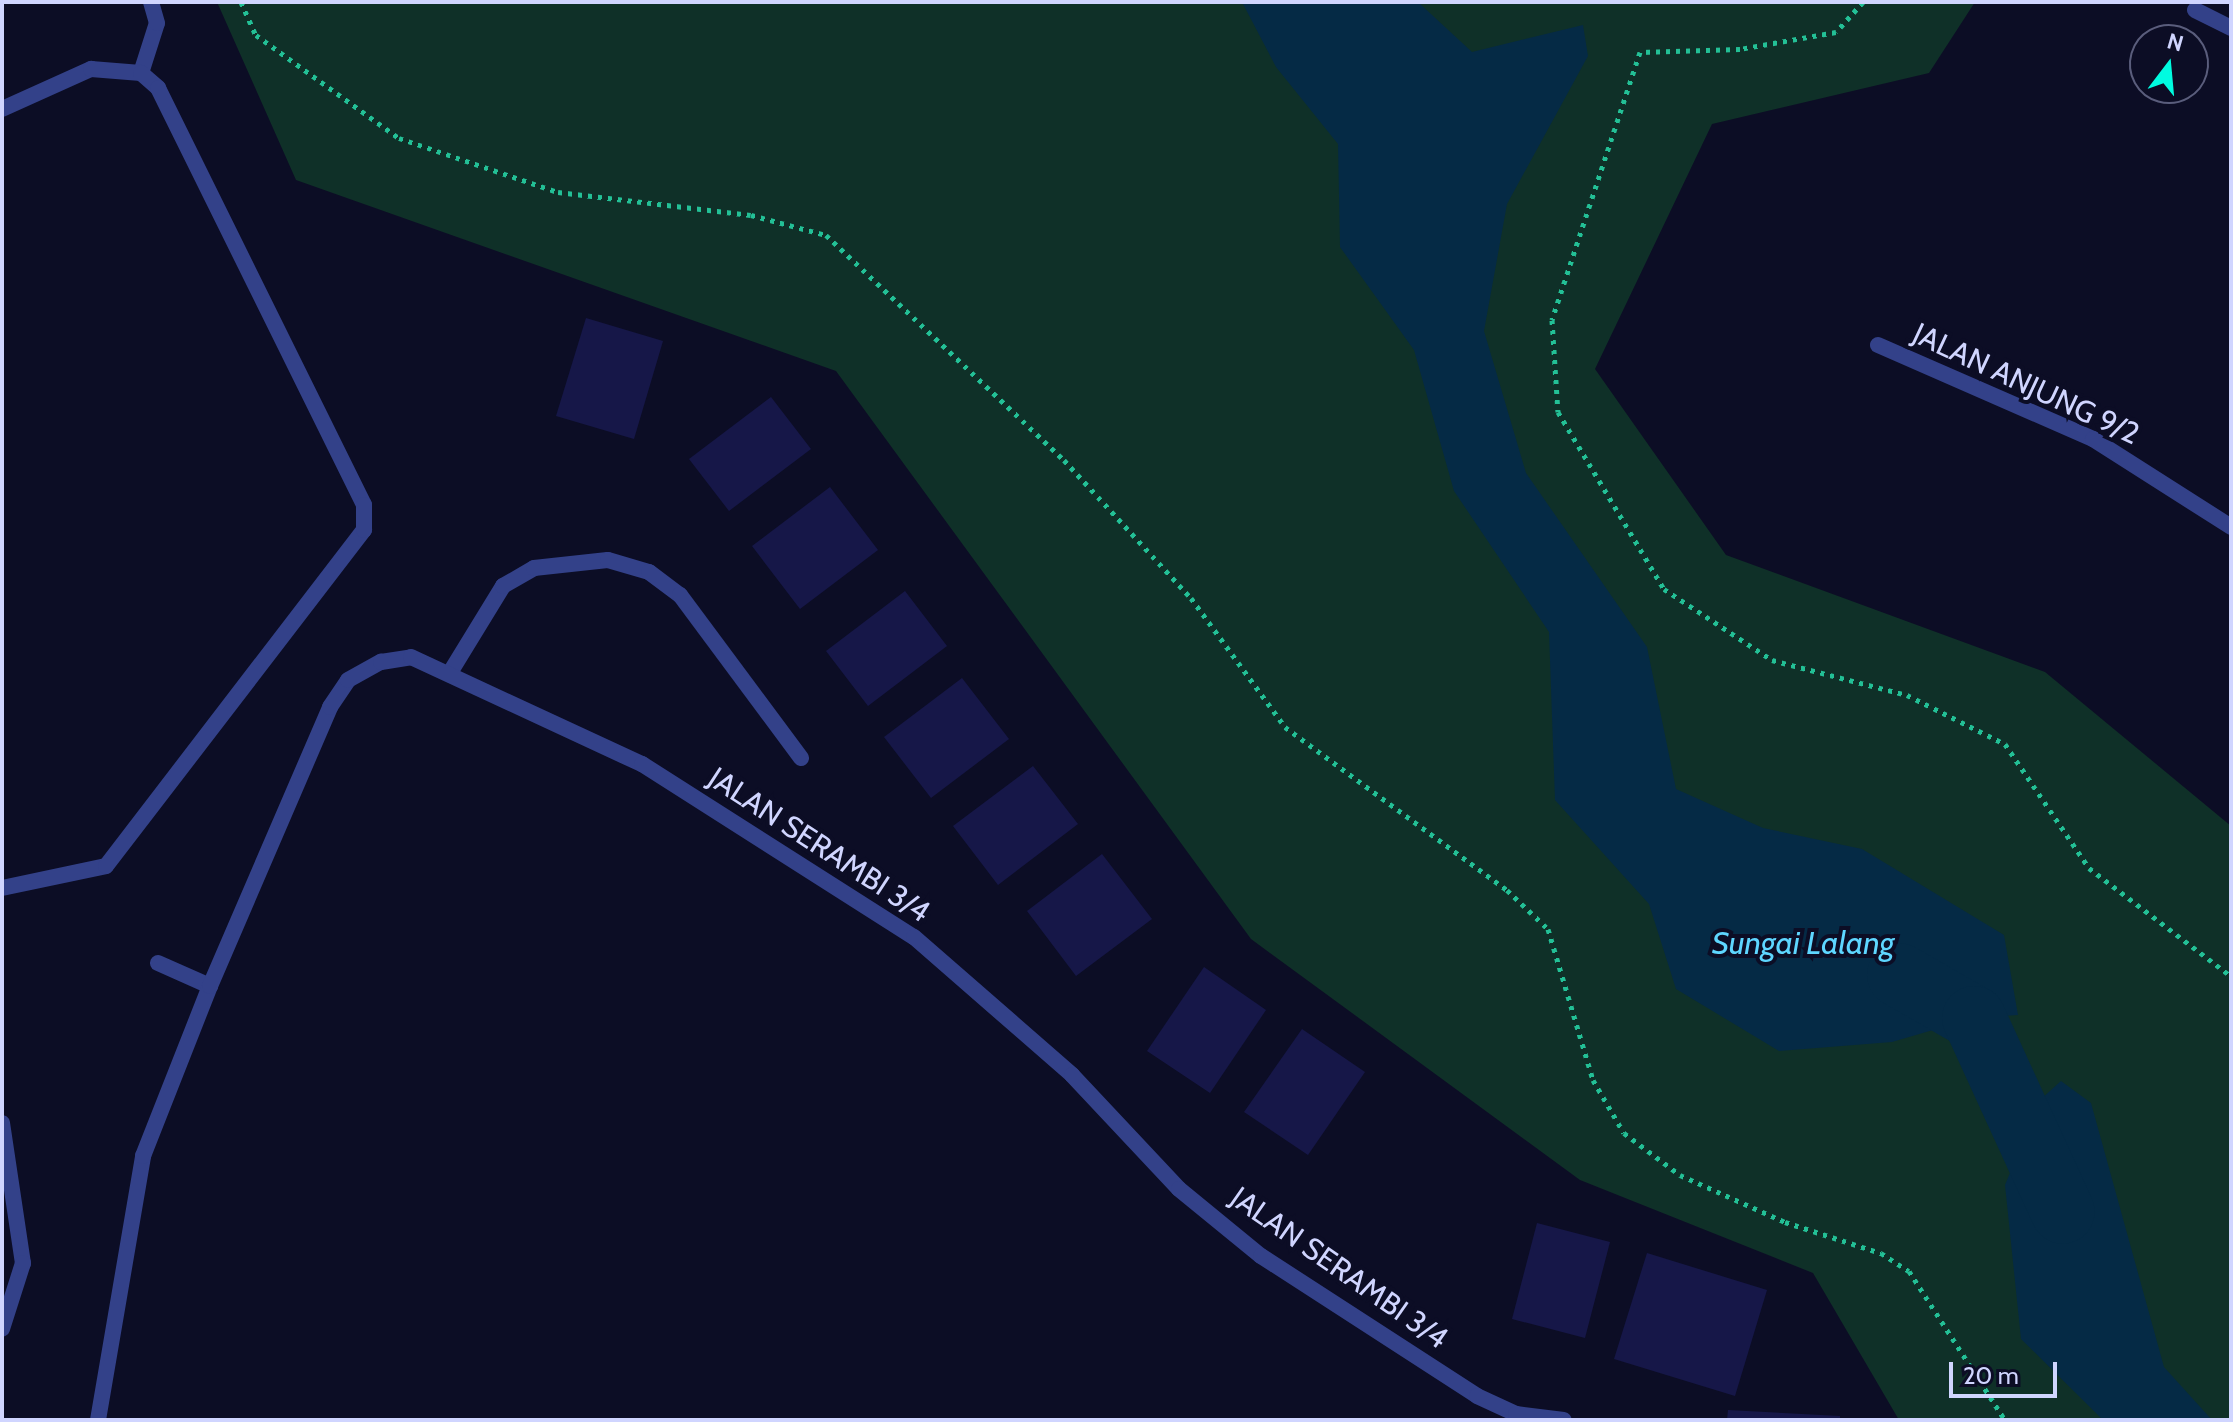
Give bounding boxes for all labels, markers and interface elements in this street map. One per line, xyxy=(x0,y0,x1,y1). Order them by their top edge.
north arrow xyxy=(2129,24,2209,104)
text: N xyxy=(2164,27,2186,57)
street label: JALAN ANJUNG 9/2 xyxy=(1907,316,2145,452)
street label: JALAN SERAMBI 3/4 xyxy=(701,760,937,930)
water label: Sungai Lalang xyxy=(1712,924,1894,962)
street label: JALAN SERAMBI 3/4 xyxy=(1223,1180,1455,1356)
scale bar xyxy=(1953,1346,2061,1396)
text: 20 m xyxy=(1963,1361,2019,1390)

